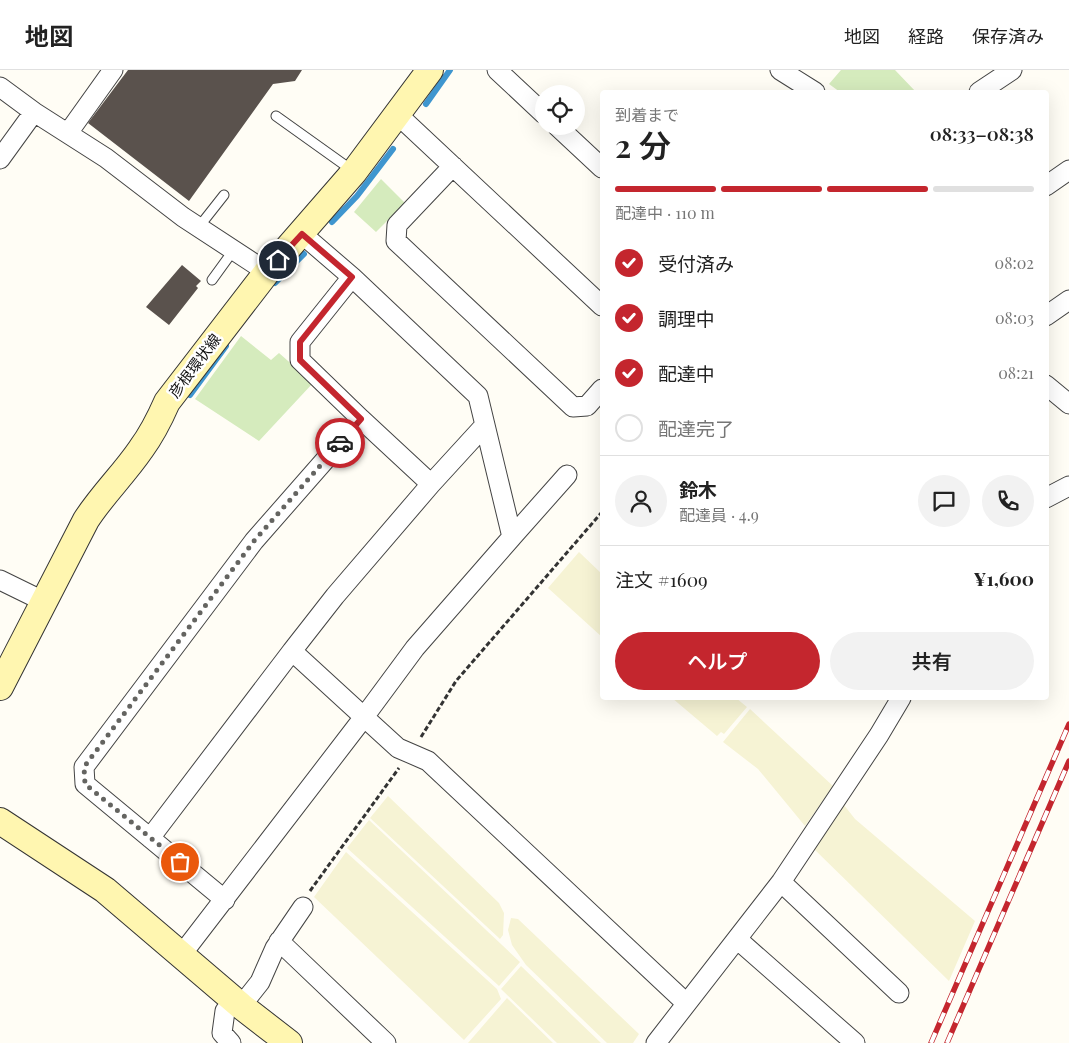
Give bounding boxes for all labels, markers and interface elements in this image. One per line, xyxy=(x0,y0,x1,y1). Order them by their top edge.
text: 地図 xyxy=(25,19,73,51)
text: 地図 xyxy=(844,24,880,48)
text: 経路 xyxy=(908,24,944,48)
text: 保存済み xyxy=(972,24,1044,48)
map controls xyxy=(535,85,585,135)
button: locate xyxy=(535,85,585,135)
text: 到着まで xyxy=(615,104,679,125)
text: 08:33–08:38 xyxy=(930,120,1034,146)
text: 2 分 xyxy=(615,123,671,166)
text: 配達中 · 110 m xyxy=(615,202,715,223)
pin xyxy=(257,239,299,281)
icon: home xyxy=(264,246,292,274)
icon: check xyxy=(615,249,643,277)
text: 受付済み xyxy=(658,250,734,276)
text: 08:02 xyxy=(995,252,1034,273)
icon: check xyxy=(615,304,643,332)
text: 調理中 xyxy=(658,305,715,331)
text: 08:03 xyxy=(995,307,1034,328)
street label: 彦根環状線 xyxy=(164,329,225,401)
icon: check xyxy=(615,359,643,387)
text: 配達中 xyxy=(658,360,715,386)
text: 08:21 xyxy=(998,362,1034,383)
text: 配達完了 xyxy=(658,415,734,441)
courier xyxy=(315,418,365,468)
icon: car xyxy=(326,429,354,457)
button: person xyxy=(615,475,667,527)
button: chat xyxy=(918,475,970,527)
button: phone xyxy=(982,475,1034,527)
text: 鈴木 xyxy=(679,476,717,502)
text: 配達員 · 4.9 xyxy=(679,504,759,525)
text: ¥1,600 xyxy=(974,565,1034,591)
text: 注文 #1609 xyxy=(615,566,708,592)
button: ヘルプ xyxy=(615,632,820,690)
button: 共有 xyxy=(830,632,1034,690)
pin xyxy=(159,841,201,883)
icon: bag xyxy=(166,848,194,876)

